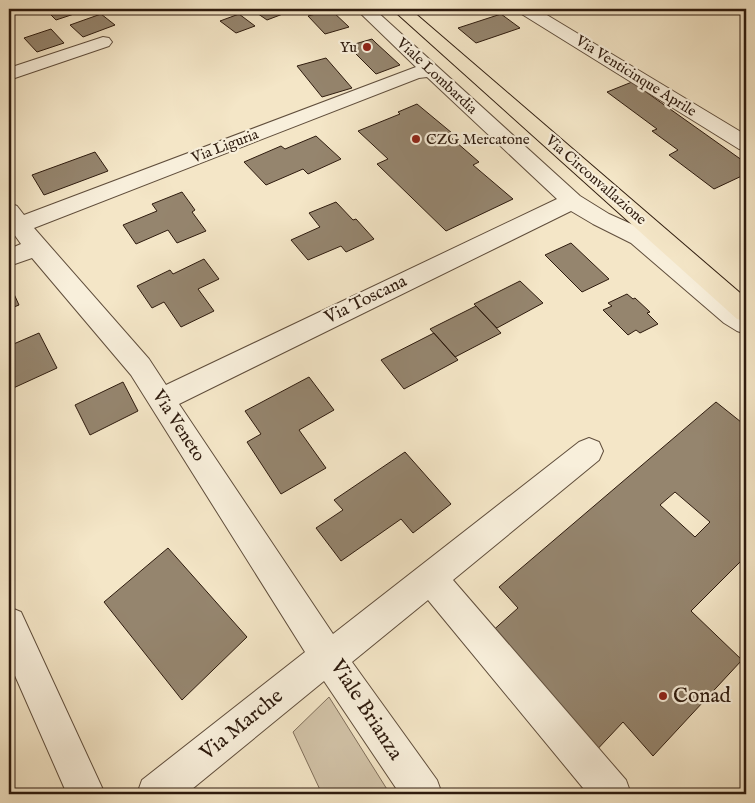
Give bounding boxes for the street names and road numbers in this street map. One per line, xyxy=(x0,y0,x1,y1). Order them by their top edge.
street label: Via Venticinque Aprile xyxy=(571,31,700,121)
street label: Viale Lombardia xyxy=(392,33,482,119)
street label: Via Liguria xyxy=(188,124,262,168)
street label: Via Circonvallazione xyxy=(541,130,650,229)
street label: Via Toscana xyxy=(320,270,411,330)
street label: Via Veneto xyxy=(146,385,210,467)
street label: Viale Brianza xyxy=(323,654,409,766)
street label: Via Marche xyxy=(194,683,289,767)

